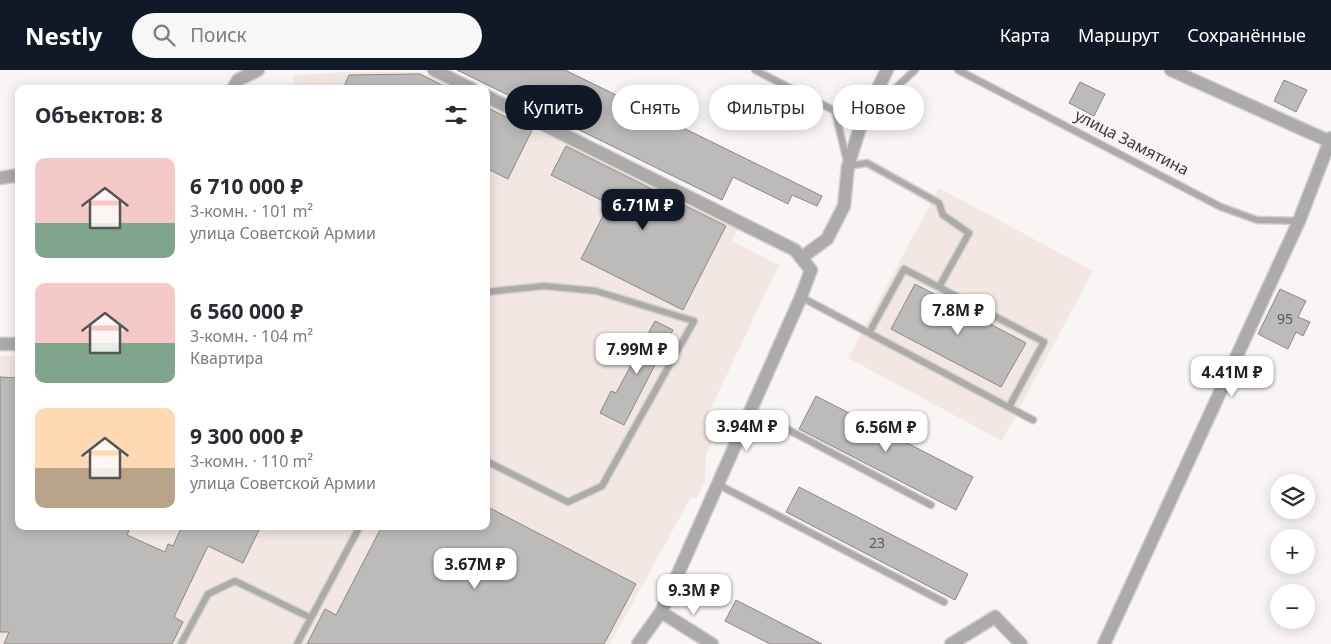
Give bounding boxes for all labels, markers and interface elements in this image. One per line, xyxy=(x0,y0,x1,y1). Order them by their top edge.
search box xyxy=(132,13,482,58)
text: Nestly xyxy=(25,19,102,52)
icon: search xyxy=(150,21,178,49)
text: Поиск xyxy=(190,22,247,48)
text: Карта xyxy=(1000,23,1050,47)
text: Маршрут xyxy=(1078,23,1159,47)
text: Сохранённые xyxy=(1187,23,1306,47)
chip: Купить xyxy=(505,85,602,130)
chip: Снять xyxy=(612,85,699,130)
chip: Фильтры xyxy=(709,85,823,130)
chip: Новое xyxy=(833,85,924,130)
text: Объектов: 8 xyxy=(35,101,163,129)
icon: filters xyxy=(442,101,470,129)
street label: улица Замятина xyxy=(1071,104,1193,180)
text: 6 710 000 ₽ xyxy=(190,172,303,200)
icon: home xyxy=(75,178,135,238)
pin: 6.71M ₽ xyxy=(597,189,689,231)
text: 6.71M ₽ xyxy=(613,194,673,216)
text: 3-комн. · 101 m² xyxy=(190,200,313,222)
text: улица Советской Армии xyxy=(190,222,376,244)
pin: 7.8M ₽ xyxy=(917,294,999,336)
text: 6 560 000 ₽ xyxy=(190,297,303,325)
text: 7.8M ₽ xyxy=(932,299,984,321)
icon: home xyxy=(75,303,135,363)
house number: 95 xyxy=(1277,309,1293,328)
text: 3-комн. · 104 m² xyxy=(190,325,313,347)
pin: 7.99M ₽ xyxy=(591,332,683,375)
text: 7.99M ₽ xyxy=(607,338,667,360)
text: Квартира xyxy=(190,347,264,369)
pin: 4.41M ₽ xyxy=(1186,356,1278,398)
text: 4.41M ₽ xyxy=(1202,361,1262,383)
pin: 3.94M ₽ xyxy=(701,410,793,452)
pin: 6.56M ₽ xyxy=(840,410,932,453)
text: 3.94M ₽ xyxy=(717,415,777,437)
text: 6.56M ₽ xyxy=(856,416,916,438)
text: 9 300 000 ₽ xyxy=(190,422,303,450)
icon: home xyxy=(75,428,135,488)
text: 3-комн. · 110 m² xyxy=(190,450,313,472)
text: улица Советской Армии xyxy=(190,472,376,494)
map controls xyxy=(1270,474,1315,629)
button: layers xyxy=(1270,474,1315,519)
button: + xyxy=(1270,529,1315,574)
house number: 23 xyxy=(869,533,885,552)
pin: 3.67M ₽ xyxy=(429,548,521,590)
text: 3.67M ₽ xyxy=(445,553,505,575)
pin: 9.3M ₽ xyxy=(653,574,735,616)
text: 9.3M ₽ xyxy=(668,579,720,601)
button: − xyxy=(1270,584,1315,629)

